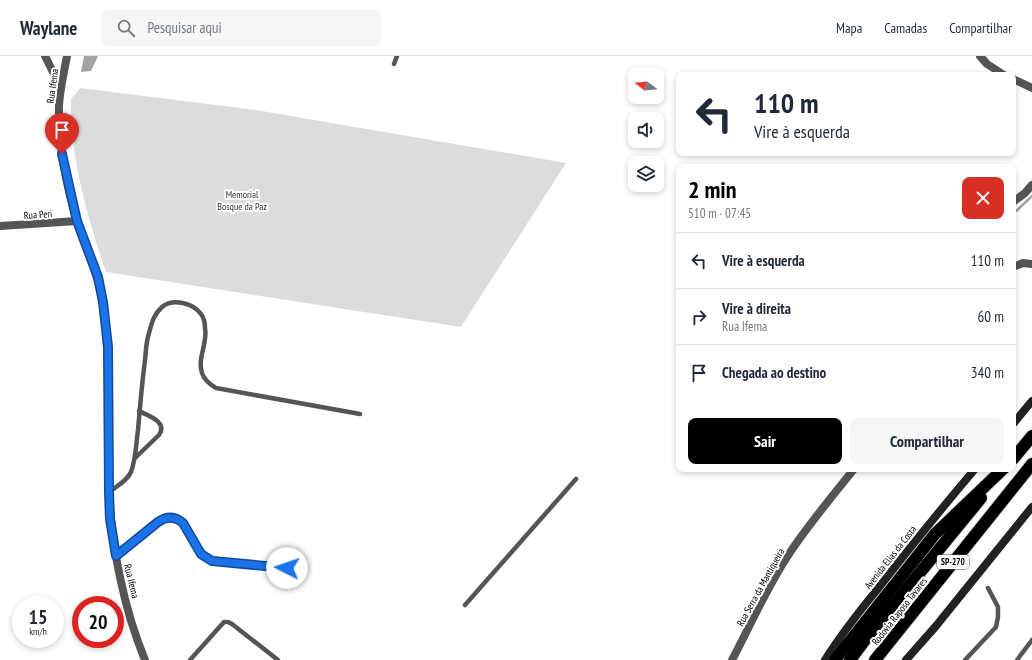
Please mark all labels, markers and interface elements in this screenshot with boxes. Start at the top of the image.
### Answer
search box [101,10,381,46]
text: Waylane [20,16,77,40]
icon: search [115,17,137,39]
text: Pesquisar aqui [147,18,222,37]
text: Mapa [836,19,862,37]
text: Camadas [884,19,927,37]
text: Compartilhar [949,19,1012,37]
street label: Rua Ifema [44,68,61,104]
north arrow [628,68,664,104]
map controls [628,68,664,192]
text: 110 m [754,84,818,121]
icon: left [688,88,740,140]
button: sound [628,112,664,148]
pin [45,113,79,154]
icon: arrive [51,119,73,141]
text: Vire à esquerda [754,120,850,143]
button: layers [628,156,664,192]
text: 2 min [688,174,736,205]
button: close [962,177,1004,219]
park label: Memorial Bosque da Paz [217,188,267,213]
text: 510 m · 07:45 [688,205,751,222]
street label: Rua Peri [23,207,53,222]
icon: left [688,250,710,272]
text: Vire à esquerda [722,251,805,270]
text: 110 m [971,251,1004,270]
text: Vire à direita [722,299,791,318]
icon: right [688,306,710,328]
text: 60 m [978,307,1004,326]
text: Rua Ifema [722,318,767,335]
icon: arrive [688,362,710,384]
text: Chegada ao destino [722,363,826,382]
text: 340 m [971,363,1004,382]
button: Sair [688,418,842,464]
button: Compartilhar [850,418,1004,464]
street label: Avenida Elias da Costa [862,523,919,592]
street label: Rua Serra da Mantiqueira [734,546,787,628]
position arrow [266,547,308,589]
road number: SP-270 [937,555,969,569]
street label: Rua Ifema [121,563,142,600]
street label: Rodovia Raposo Tavares [869,574,930,648]
speed limit sign: 20 [72,596,124,648]
text: 15 [28,604,48,630]
text: km/h [29,625,47,638]

